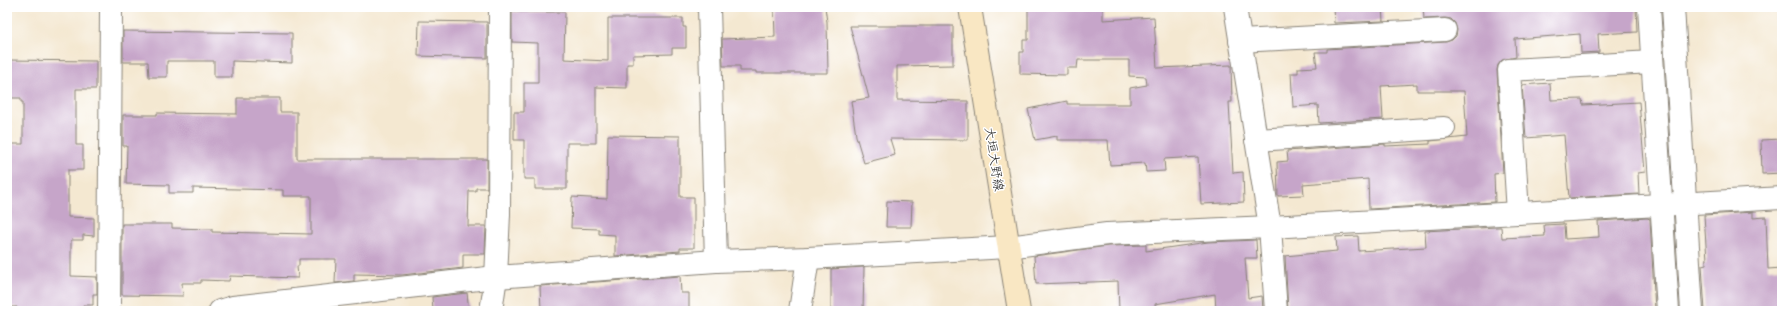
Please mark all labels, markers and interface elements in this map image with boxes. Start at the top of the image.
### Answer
street label: 大垣大野線 [978,126,1007,194]

